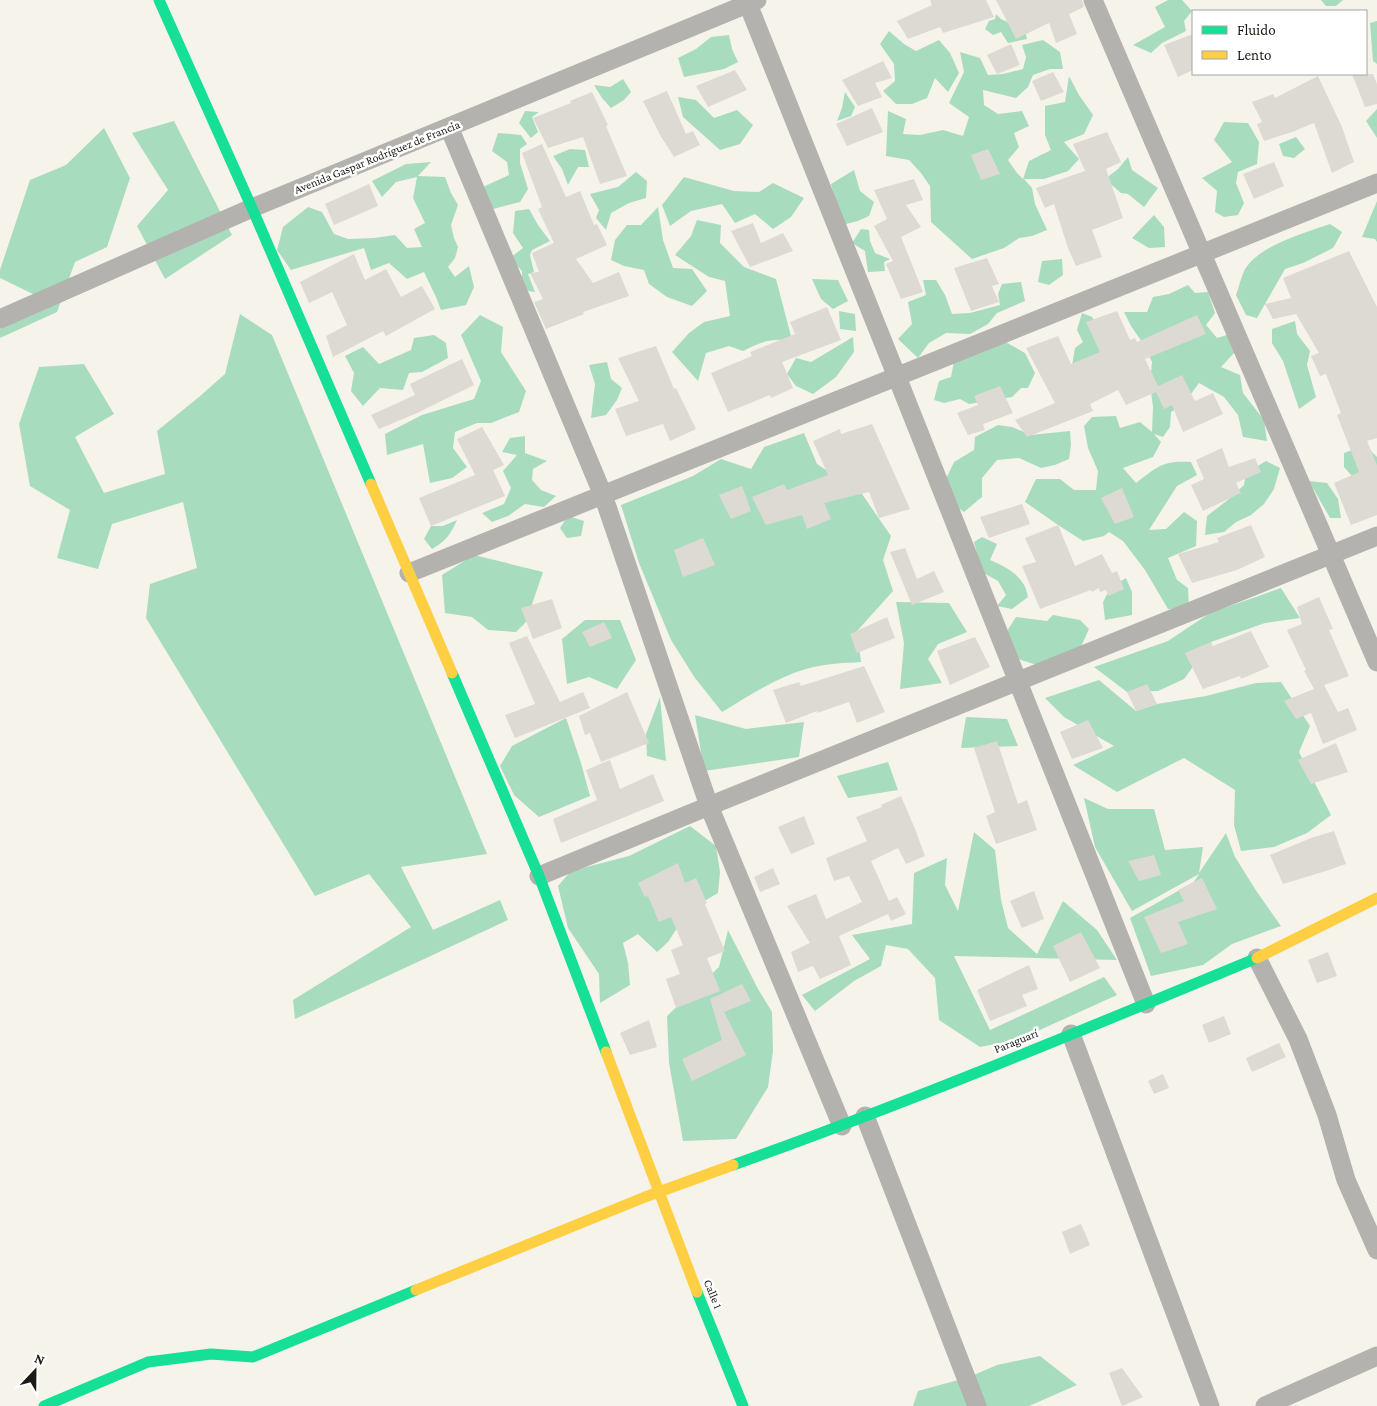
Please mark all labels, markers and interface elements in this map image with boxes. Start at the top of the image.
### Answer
legend [1192,10,1367,75]
text: Fluido [1237,22,1276,38]
text: Lento [1237,47,1271,63]
street label: Avenida Gaspar Rodríguez de Francia [292,117,462,197]
street label: Paraguarí [992,1026,1041,1056]
street label: Calle 1 [701,1277,725,1311]
north arrow [10,1346,60,1396]
text: N [32,1350,48,1368]

